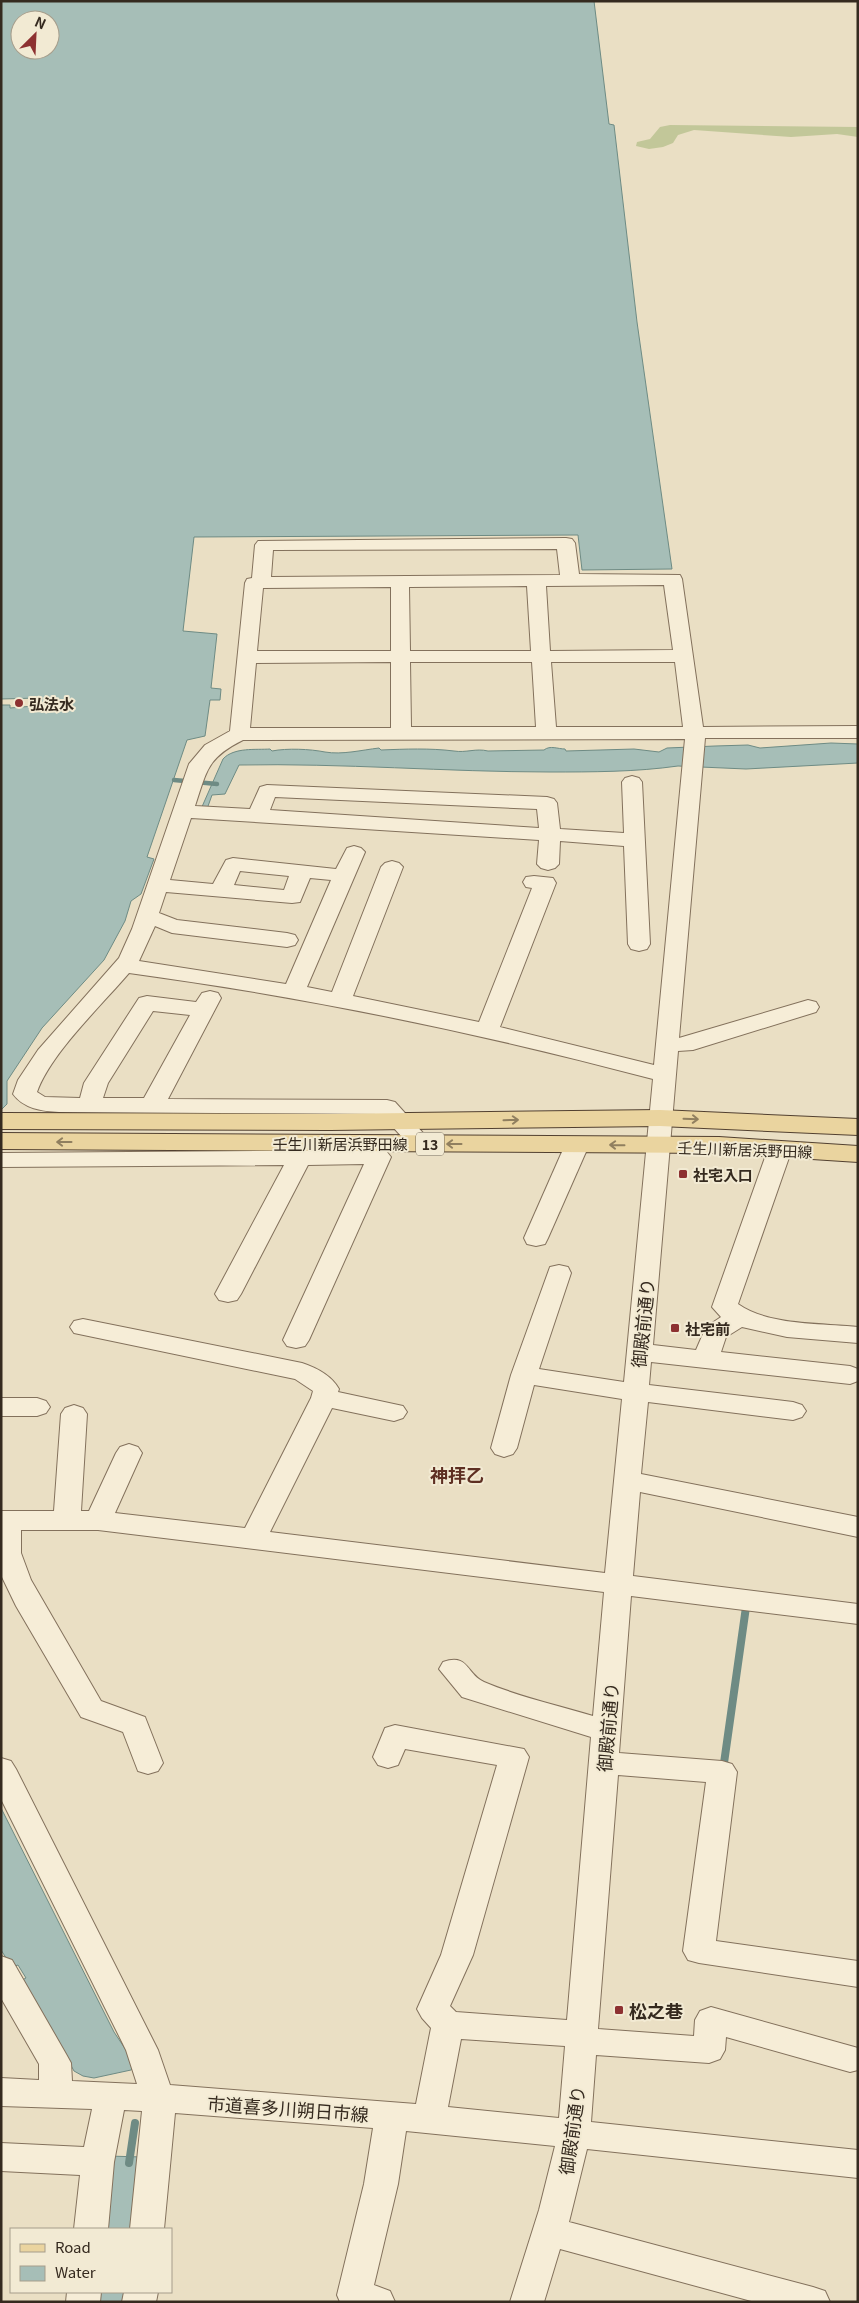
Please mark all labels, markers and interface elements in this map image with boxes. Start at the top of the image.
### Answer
north arrow [10,10,60,60]
text: N [32,11,50,33]
place label: 弘法水 [29,693,74,714]
marker: 弘法水 [13,697,25,709]
one-way arrow [502,1115,518,1125]
one-way arrow [682,1115,698,1124]
road number: 13 [416,1132,444,1156]
street label: 壬生川新居浜野田線 [272,1133,408,1154]
street label: 壬生川新居浜野田線 [677,1136,813,1162]
one-way arrow [57,1137,73,1146]
one-way arrow [447,1139,463,1149]
one-way arrow [609,1140,626,1150]
place label: 社宅入口 [693,1164,753,1185]
marker: 社宅入口 [677,1168,689,1180]
street label: 御殿前通り [624,1277,660,1369]
place label: 社宅前 [685,1318,730,1339]
marker: 社宅前 [669,1322,681,1334]
district label: 神拝乙 [430,1461,484,1487]
street label: 御殿前通り [590,1681,624,1773]
place label: 松之巷 [629,1997,683,2023]
marker: 松之巷 [613,2004,625,2016]
street label: 御殿前通り [552,2084,590,2176]
street label: 市道喜多川朔日市線 [206,2089,370,2127]
legend [10,2228,172,2293]
text: Road [55,2236,91,2257]
text: Water [55,2261,96,2282]

